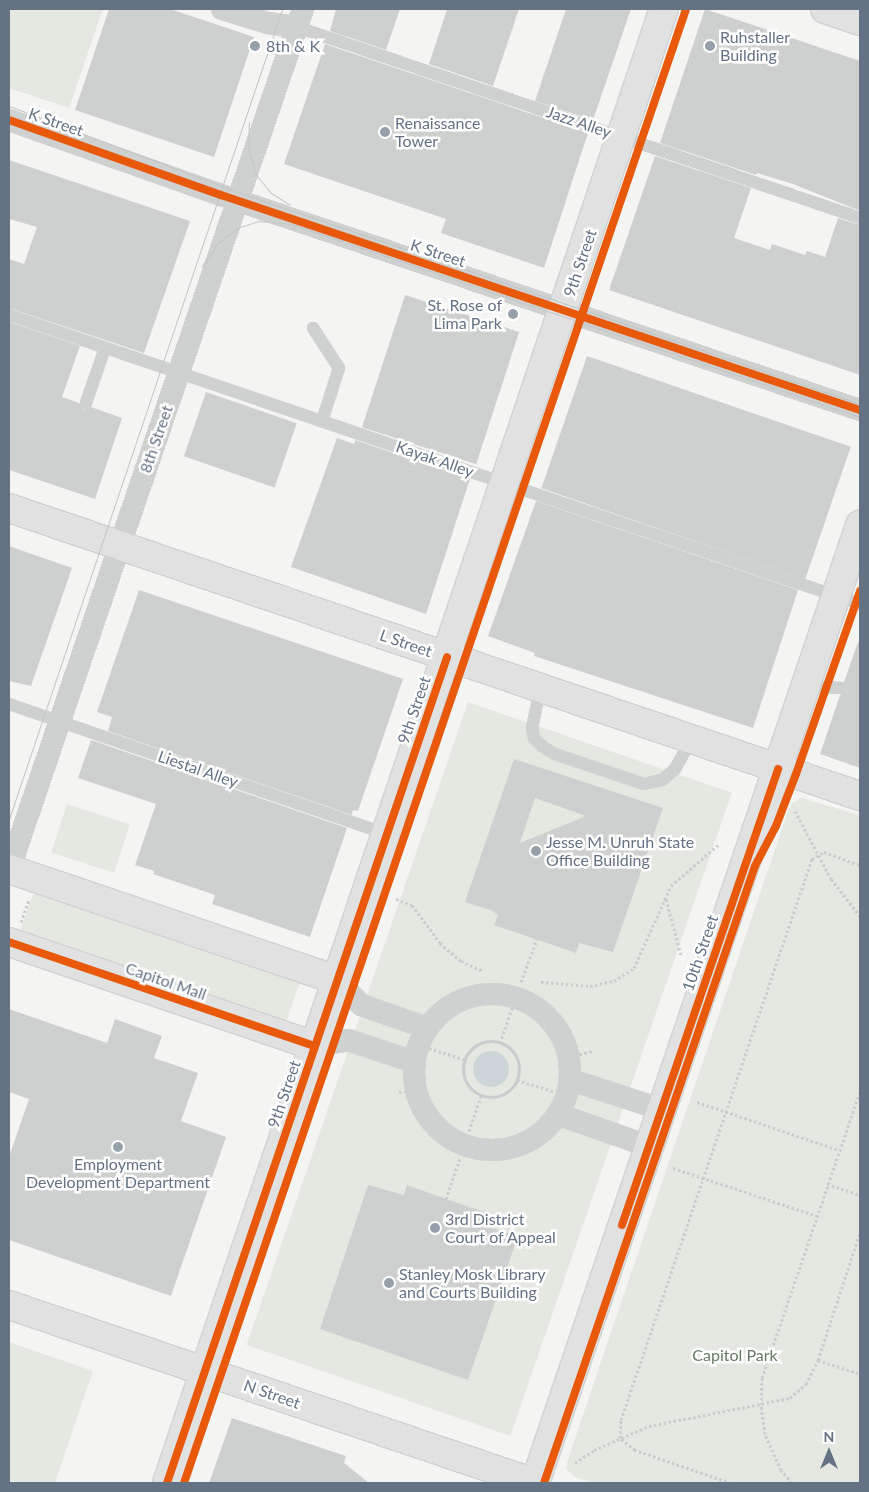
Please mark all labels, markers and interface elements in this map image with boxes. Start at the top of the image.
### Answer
place label: Ruhstaller Building [720,27,790,65]
place label: 8th & K [266,36,320,56]
marker: 8th & K [248,39,262,53]
marker: Ruhstaller Building [704,40,716,52]
street label: Jazz Alley [544,102,614,142]
street label: K Street [26,104,86,140]
place label: Renaissance Tower [395,113,480,151]
marker: Renaissance Tower [379,126,391,138]
street label: 9th Street [560,227,600,299]
street label: K Street [408,235,468,271]
place label: St. Rose of Lima Park [428,295,502,333]
marker: St. Rose of Lima Park [506,307,520,321]
street label: 8th Street [136,403,176,475]
street label: Kayak Alley [393,437,477,481]
street label: L Street [377,625,435,661]
street label: 9th Street [394,674,434,746]
street label: Liestal Alley [155,746,241,792]
place label: Jesse M. Unruh State Office Building [546,832,694,870]
marker: Jesse M. Unruh State Office Building [530,845,542,857]
street label: 10th Street [678,912,722,994]
street label: Capitol Mall [123,958,209,1004]
street label: 9th Street [264,1058,304,1130]
marker: Employment Development Department [112,1141,124,1153]
place label: Employment Development Department [26,1154,210,1192]
place label: 3rd District Court of Appeal [445,1209,557,1247]
marker: 3rd District Court of Appeal [429,1222,441,1234]
place label: Stanley Mosk Library and Courts Building [399,1264,546,1302]
marker: Stanley Mosk Library and Courts Building [383,1277,395,1289]
park label: Capitol Park [692,1345,778,1365]
street label: N Street [241,1375,303,1413]
north arrow [804,1427,854,1477]
text: N [824,1428,834,1445]

